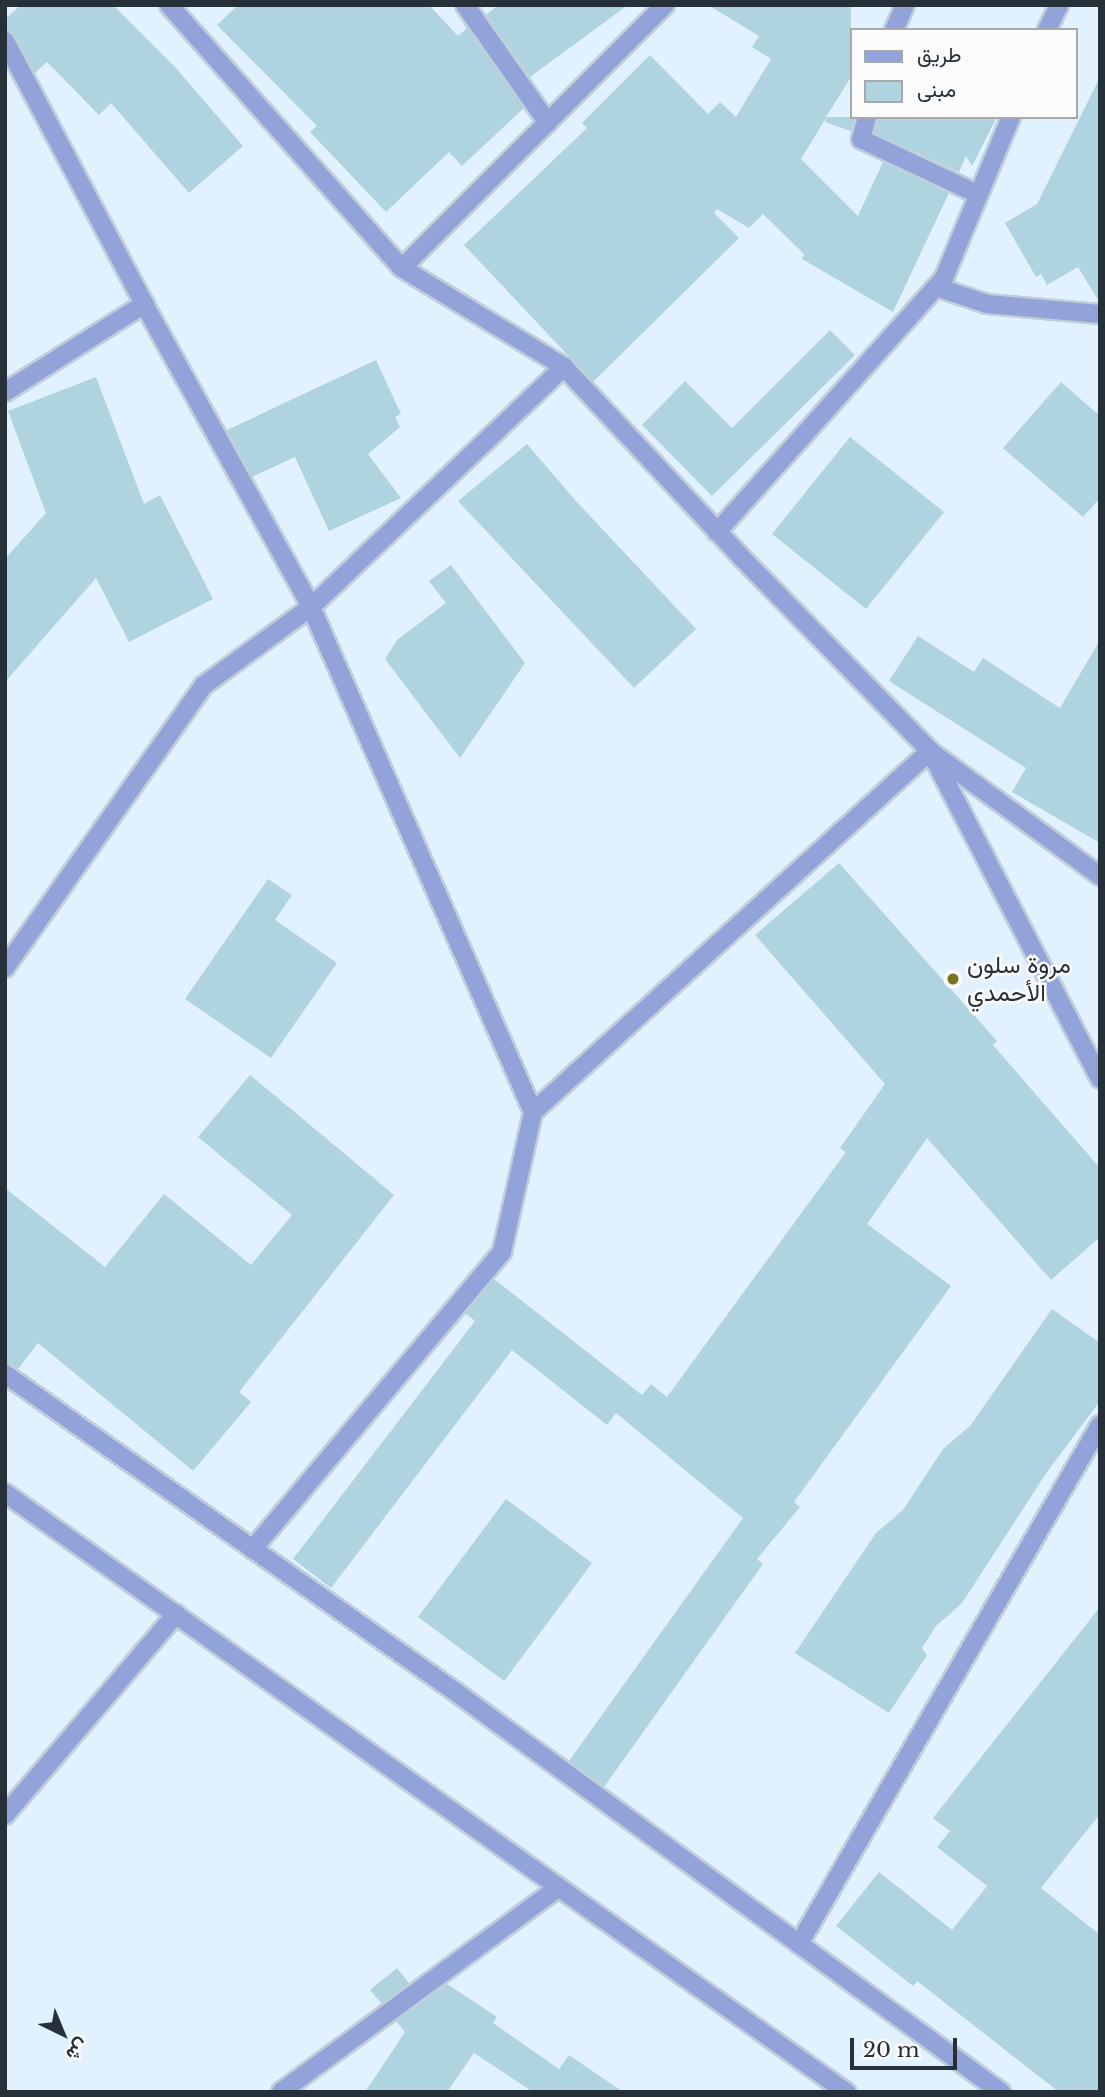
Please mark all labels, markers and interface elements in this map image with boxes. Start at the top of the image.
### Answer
legend [850,28,1077,119]
text: طريق [917,42,962,68]
text: مبنى [917,77,956,103]
place label: مروة سلون الأحمدي [967,951,1071,1007]
marker: مروة سلون الأحمدي [945,971,961,987]
north arrow [28,1999,98,2069]
scale bar [853,2024,960,2068]
text: ش [61,2034,94,2066]
text: 20 m [863,2037,920,2063]

